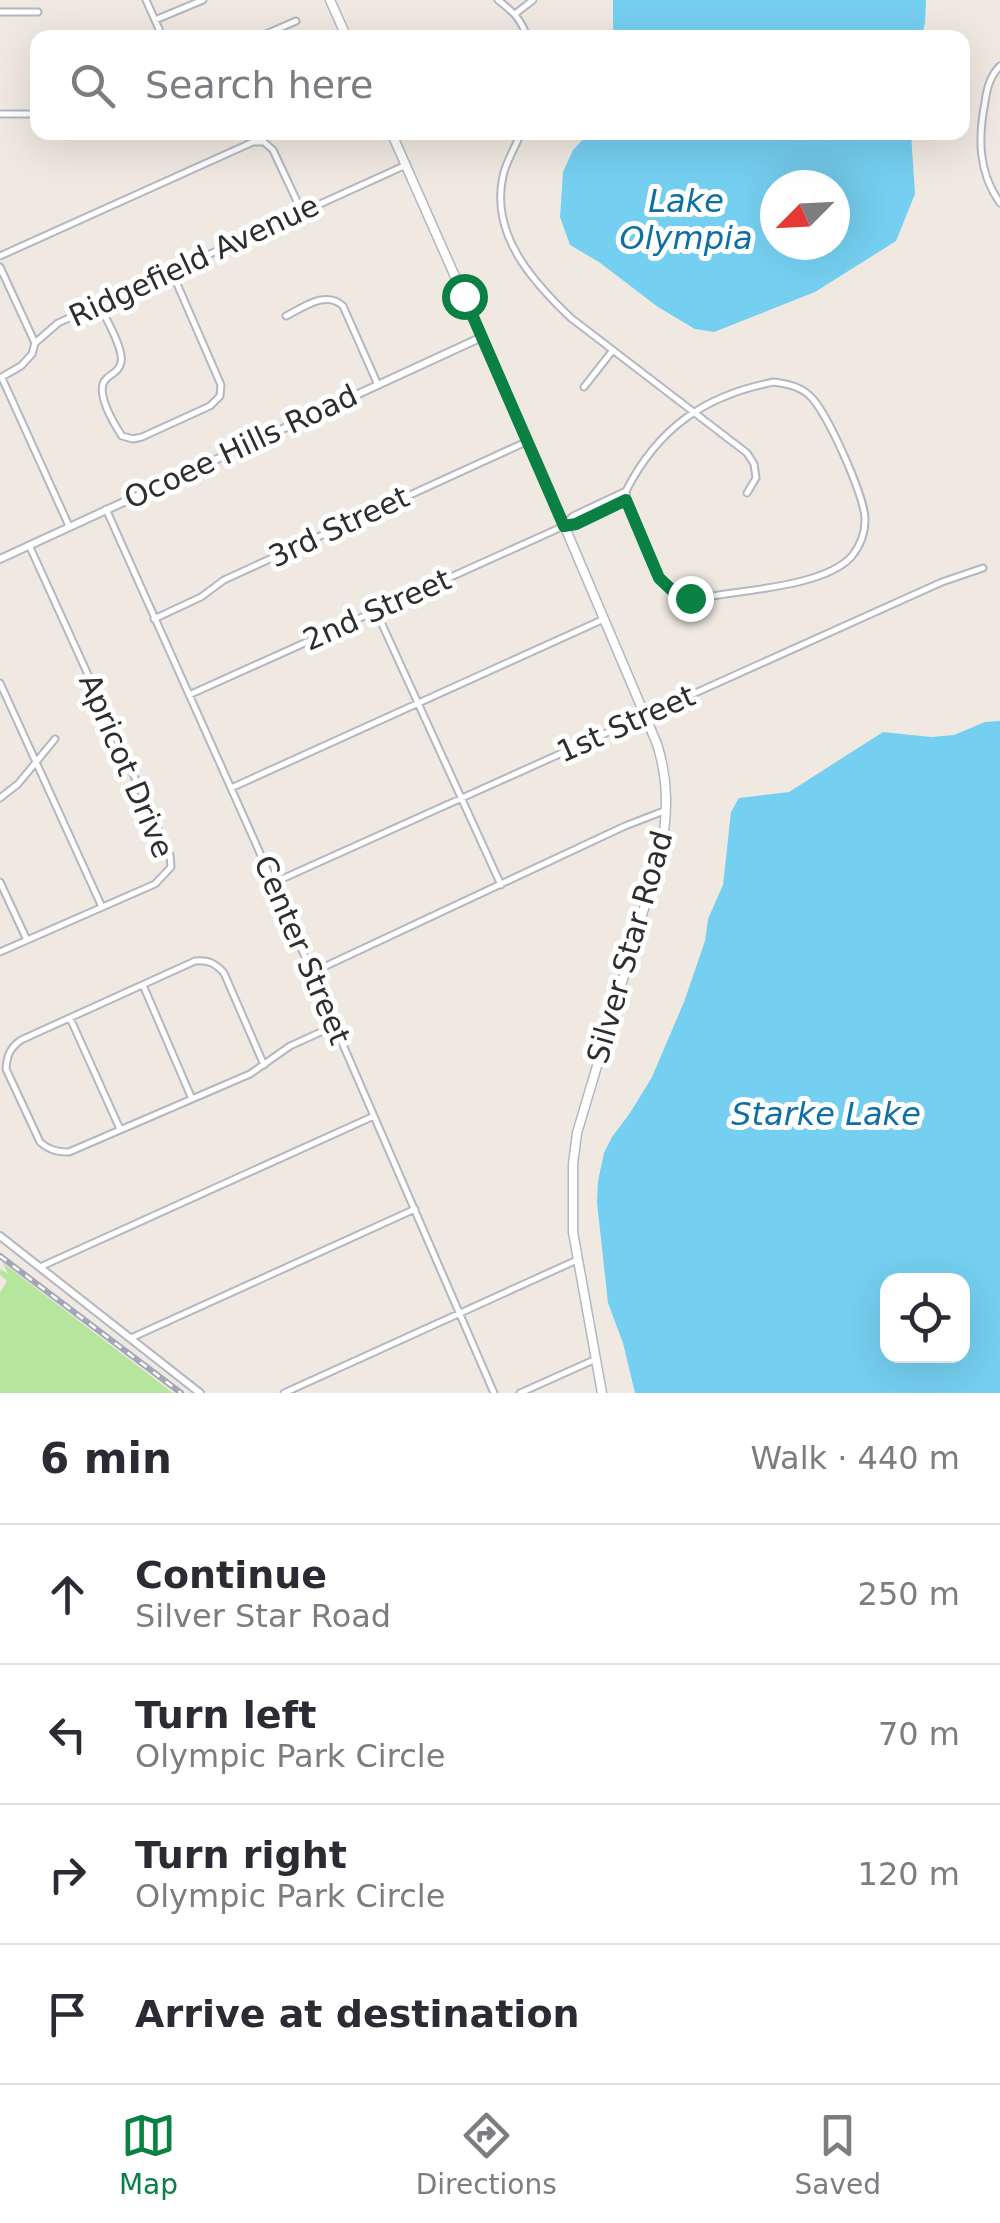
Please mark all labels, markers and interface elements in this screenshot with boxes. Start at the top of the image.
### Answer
search box [30,30,970,140]
icon: search [65,58,120,113]
text: Search here [145,63,373,107]
north arrow [760,170,850,260]
water label: Lake Olympia [620,182,753,257]
street label: Ridgefield Avenue [63,187,324,334]
route start [442,274,488,320]
street label: Ocoee Hills Road [119,377,363,516]
street label: 3rd Street [263,479,415,574]
street label: 2nd Street [298,561,456,658]
route end [668,576,714,622]
street label: Apricot Drive [72,669,181,863]
street label: 1st Street [551,678,700,769]
street label: Silver Star Road [580,827,679,1067]
street label: Center Street [247,850,358,1050]
water label: Starke Lake [731,1095,921,1133]
map controls [880,1273,970,1363]
button: locate [880,1273,970,1363]
text: 6 min [40,1434,172,1483]
text: Walk · 440 m [750,1439,960,1477]
text: Continue [135,1553,327,1597]
icon: ahead [40,1567,95,1622]
text: 250 m [858,1575,960,1613]
text: Silver Star Road [135,1597,391,1635]
text: Turn left [135,1693,316,1737]
icon: left [40,1707,95,1762]
text: 70 m [878,1715,960,1753]
text: Olympic Park Circle [135,1737,445,1775]
text: Turn right [135,1833,347,1877]
icon: right [40,1847,95,1902]
text: 120 m [858,1855,960,1893]
text: Olympic Park Circle [135,1877,445,1915]
icon: arrive [40,1987,95,2042]
text: Arrive at destination [135,1992,580,2036]
tab: Map [119,2108,178,2201]
tab: Directions [416,2108,557,2201]
tab: Saved [795,2108,881,2201]

